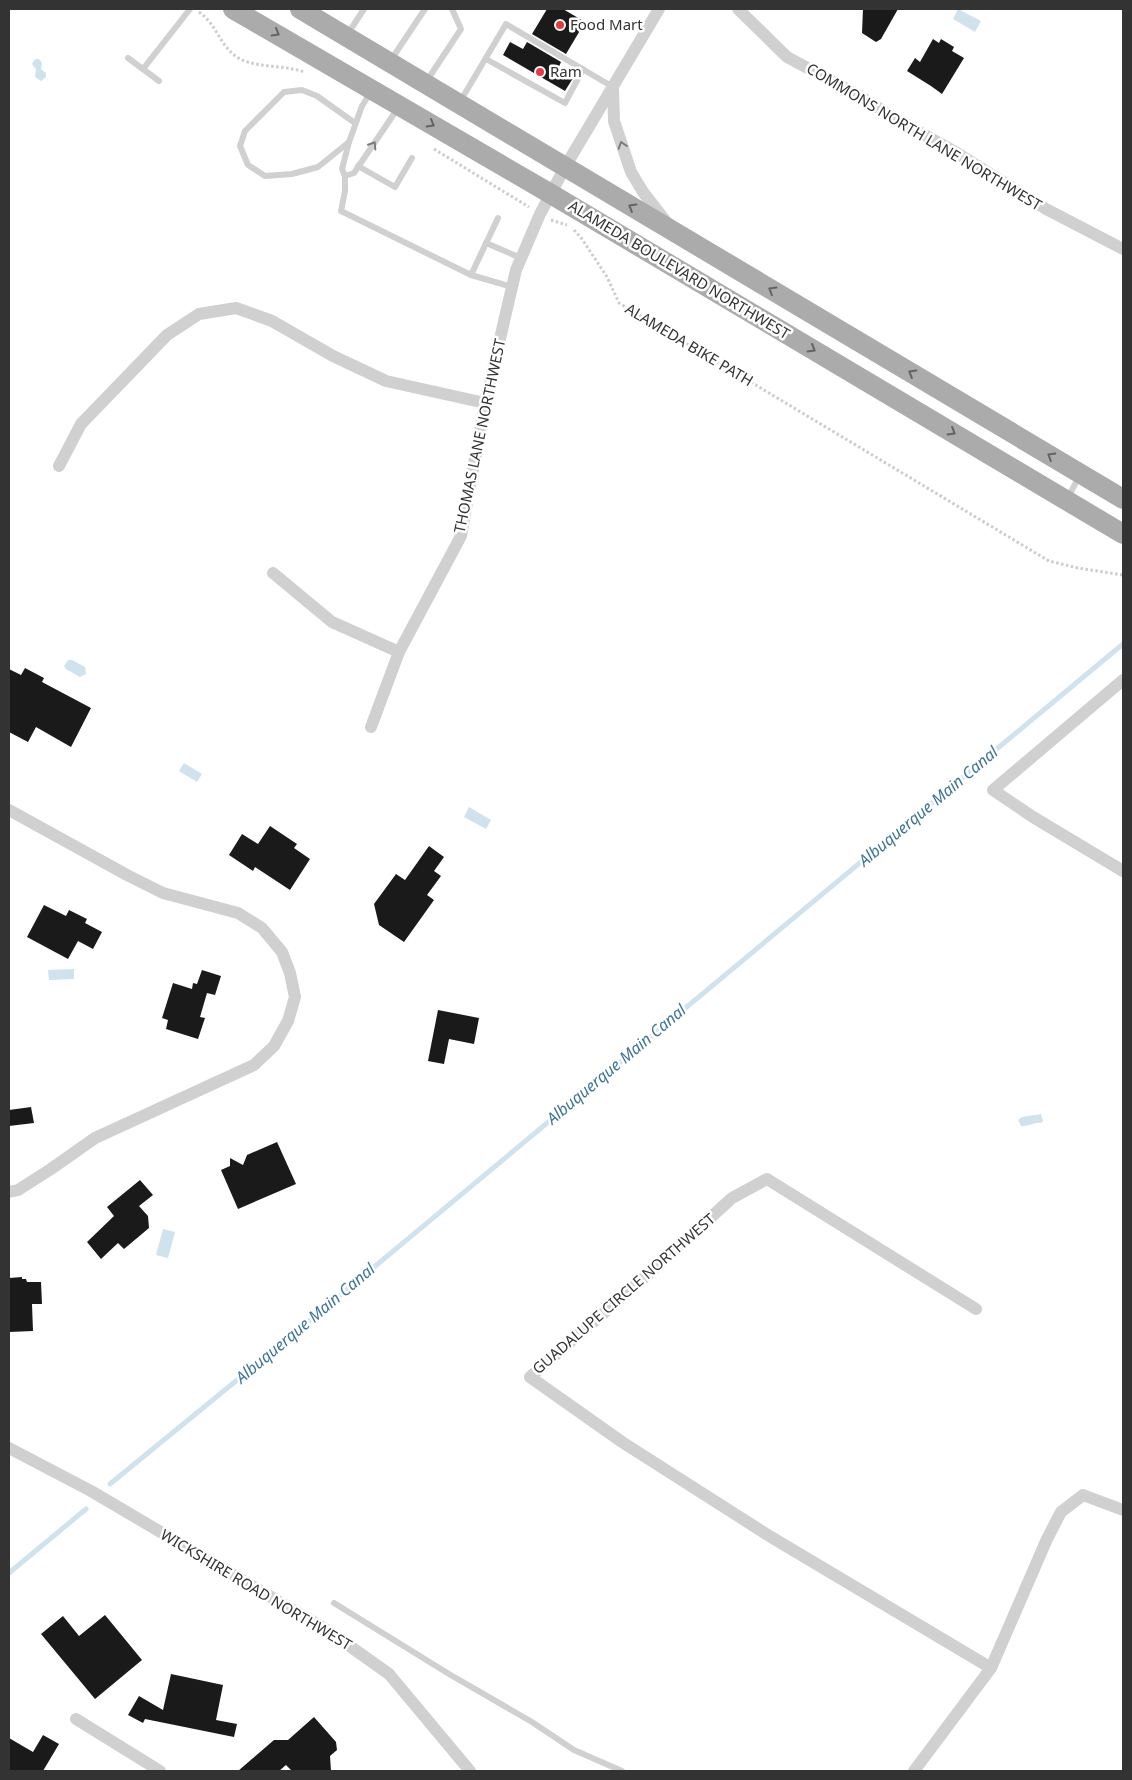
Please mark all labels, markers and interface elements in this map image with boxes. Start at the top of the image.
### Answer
place label: Food Mart [570,14,643,34]
marker: Food Mart [554,19,566,31]
one-way arrow [270,27,279,37]
street label: COMMONS NORTH LANE NORTHWEST [803,58,1046,215]
place label: Ram [550,61,582,81]
marker: Ram [534,66,546,78]
one-way arrow [426,118,435,128]
one-way arrow [366,141,376,150]
one-way arrow [618,141,628,150]
street label: ALAMEDA BOULEVARD NORTHWEST [565,195,794,344]
one-way arrow [629,204,638,214]
one-way arrow [768,287,777,297]
street label: ALAMEDA BIKE PATH [622,298,757,390]
street label: THOMAS LANE NORTHWEST [449,336,510,535]
one-way arrow [806,343,815,353]
one-way arrow [908,370,917,380]
one-way arrow [946,426,955,436]
one-way arrow [1048,453,1057,463]
water label: Albuquerque Main Canal [853,740,1003,872]
water label: Albuquerque Main Canal [541,998,691,1130]
street label: GUADALUPE CIRCLE NORTHWEST [528,1208,719,1378]
water label: Albuquerque Main Canal [230,1257,380,1389]
street label: WICKSHIRE ROAD NORTHWEST [157,1524,356,1655]

